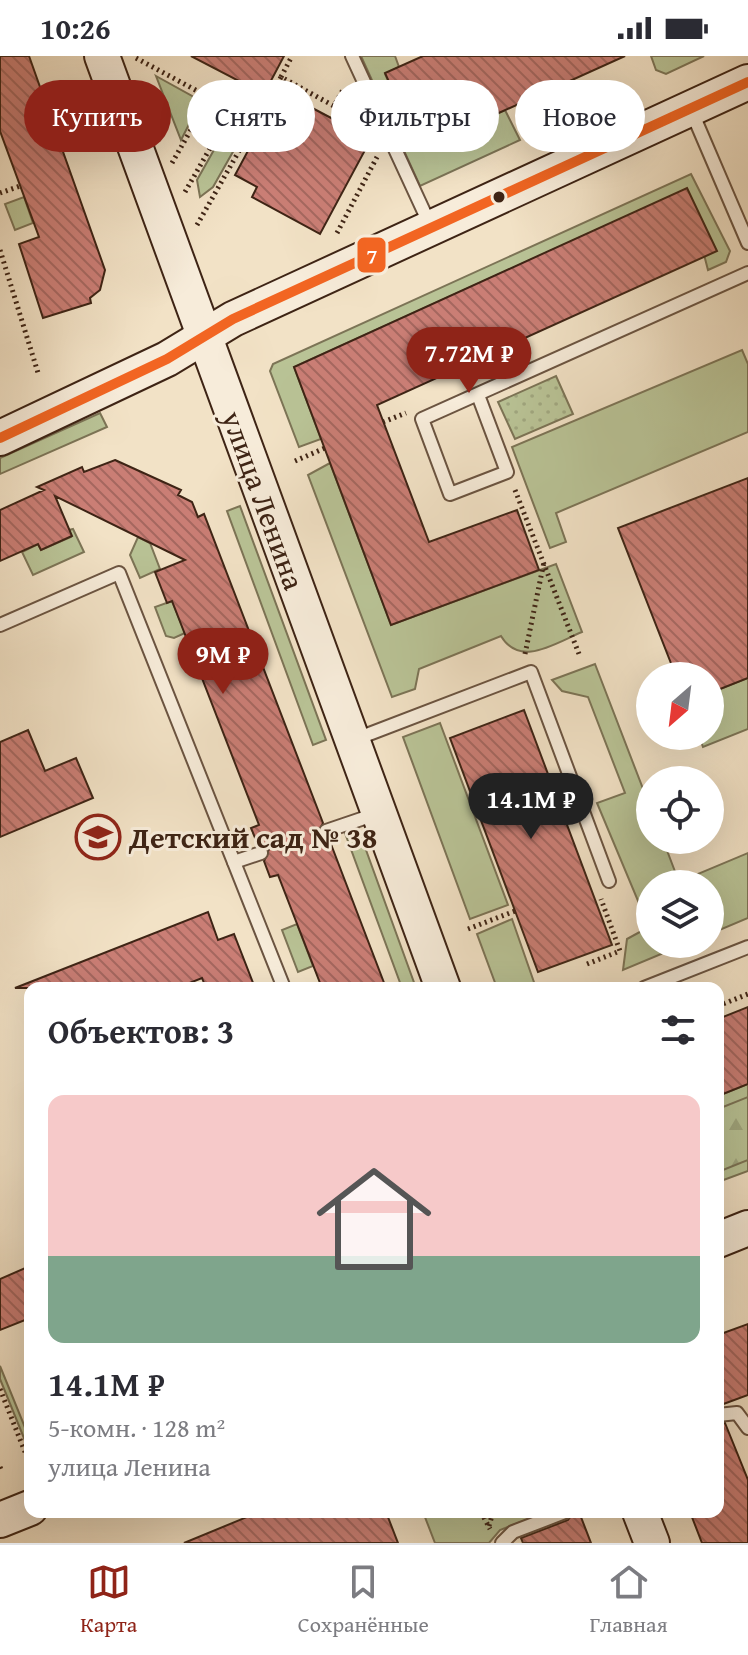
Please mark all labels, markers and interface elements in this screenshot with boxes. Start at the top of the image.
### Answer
text: 10:26 [40,6,111,50]
chip: Купить [24,80,171,152]
chip: Снять [187,80,315,152]
chip: Фильтры [331,80,499,152]
chip: Новое [515,80,645,152]
unlabelled marker [491,189,507,205]
line badge: 7 [356,236,387,274]
text: 7 [366,239,378,271]
pin: 7.72M ₽ [395,327,543,395]
text: 7.72M ₽ [424,333,514,372]
street label: улица Ленина [211,403,317,596]
pin: 9M ₽ [176,628,270,696]
text: 9M ₽ [195,634,251,673]
north arrow [636,662,724,750]
map controls [636,662,724,958]
button: locate [636,766,724,854]
pin: 14.1M ₽ [457,773,605,841]
text: 14.1M ₽ [486,779,576,818]
school or university icon: Детский сад № 38 [74,813,122,861]
place label: Детский сад № 38 [128,815,377,859]
button: layers [636,870,724,958]
text: Объектов: 3 [48,1006,234,1055]
icon: filters [656,1008,700,1052]
icon: home [302,1147,446,1291]
text: 14.1M ₽ [48,1359,165,1408]
text: 5-комн. · 128 m² [48,1408,225,1447]
text: улица Ленина [48,1447,211,1486]
tab: Карта [80,1560,137,1640]
tab: Сохранённые [298,1560,429,1640]
tab: Главная [589,1560,668,1640]

